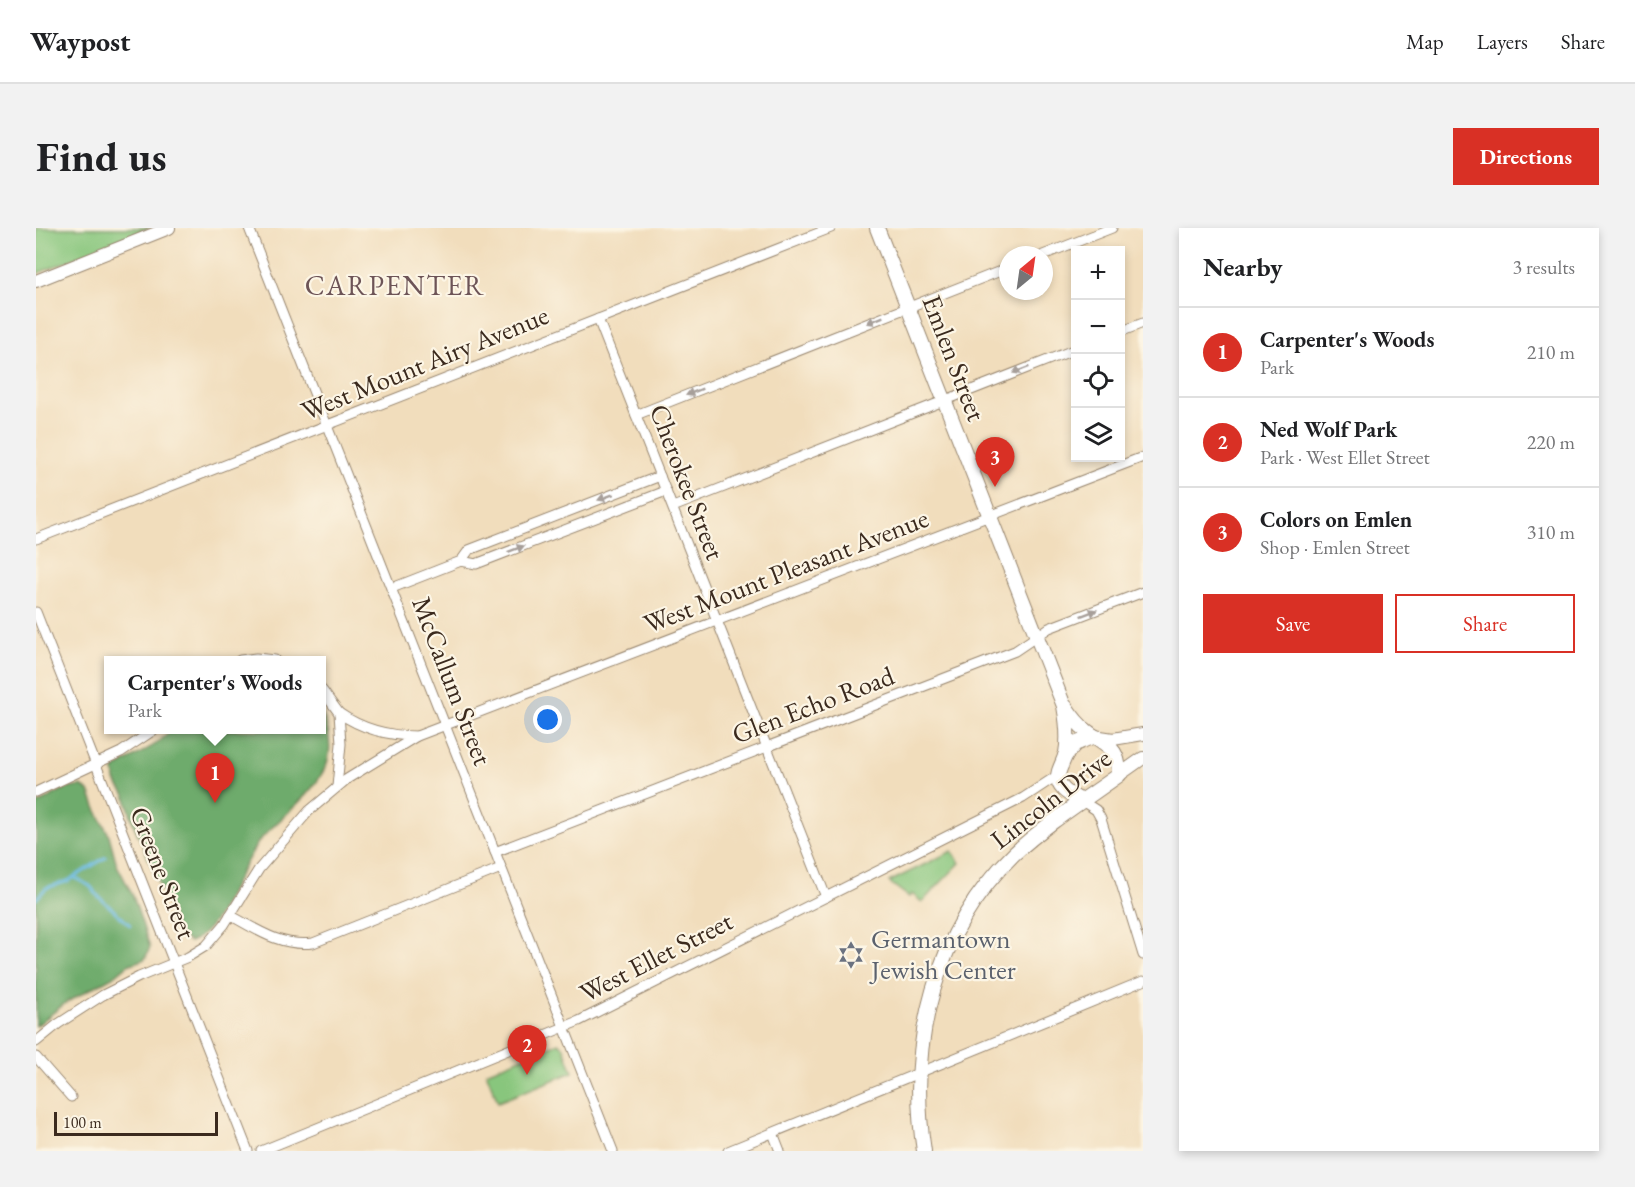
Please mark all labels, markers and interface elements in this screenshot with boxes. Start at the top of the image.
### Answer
text: Waypost [30,23,131,59]
text: Map [1406,28,1444,55]
text: Layers [1477,28,1528,55]
text: Share [1561,28,1605,55]
button: Directions [1453,128,1599,185]
text: Find us [36,129,167,184]
north arrow [999,246,1053,300]
map controls [1071,246,1125,462]
button: + [1071,246,1125,300]
text: Nearby [1203,250,1283,284]
text: 3 results [1512,254,1575,280]
district label: CARPENTER [305,267,485,303]
street label: Emlen Street [914,290,995,426]
street label: West Mount Airy Avenue [296,297,554,428]
button: − [1071,300,1125,354]
one-way arrow [866,315,884,325]
text: Carpenter's Woods [1260,325,1434,354]
text: 1 [1217,339,1228,365]
text: 210 m [1527,339,1575,365]
button: locate [1071,354,1125,408]
text: Park [1260,354,1294,380]
one-way arrow [1012,366,1030,376]
one-way arrow [685,388,703,397]
street label: Cherokee Street [642,399,733,565]
button: layers [1071,408,1125,462]
text: Ned Wolf Park [1260,415,1397,444]
text: 2 [1217,429,1228,455]
text: 220 m [1527,429,1575,455]
pin: 3 [976,438,1014,487]
text: Park · West Ellet Street [1260,444,1430,470]
one-way arrow [596,492,614,502]
street label: West Mount Pleasant Avenue [638,500,933,641]
text: Colors on Emlen [1260,505,1412,534]
text: 3 [1217,519,1228,545]
text: 310 m [1527,519,1575,545]
text: Shop · Emlen Street [1260,534,1410,560]
one-way arrow [507,543,525,553]
street label: McCallum Street [404,592,501,770]
button: Save [1203,594,1383,653]
button: Share [1395,594,1575,653]
one-way arrow [1080,607,1098,617]
popup [104,656,326,734]
street label: Glen Echo Road [727,657,899,752]
text: Carpenter's Woods [128,668,302,697]
text: Park [128,697,162,723]
your location [533,705,562,734]
street label: Lincoln Drive [983,741,1118,857]
pin: 1 [196,754,234,803]
street label: Greene Street [122,802,205,944]
street label: West Ellet Street [573,903,739,1010]
place label: Germantown Jewish Center [869,921,1016,987]
synagogue icon: Germantown Jewish Center [836,940,866,970]
pin: 2 [508,1026,546,1075]
scale bar [54,1109,218,1136]
text: 100 m [63,1112,102,1133]

